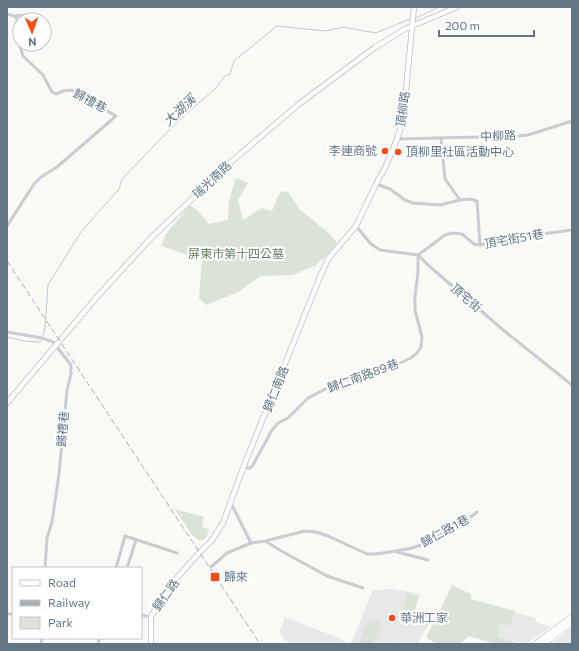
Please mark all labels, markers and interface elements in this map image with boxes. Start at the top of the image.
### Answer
north arrow [12,12,52,52]
scale bar [439,12,534,38]
text: 200 m [445,18,480,32]
text: N [28,36,37,49]
street label: 歸禮巷 [71,85,110,115]
water label: 大湖溪 [159,89,200,129]
street label: 頂柳路 [393,90,411,128]
street label: 中柳路 [480,127,516,143]
place label: 李連商號 [329,143,377,157]
place label: 頂柳里社區活動中心 [406,144,514,158]
marker: 李連商號 [380,146,390,156]
marker: 頂柳里社區活動中心 [393,147,403,157]
street label: 瑞光南路 [189,158,234,201]
street label: 頂宅街51巷 [483,226,545,250]
park label: 屏東市第十四公墓 [188,246,284,260]
street label: 頂宅街 [448,280,485,314]
street label: 歸仁南路89巷 [325,356,400,394]
street label: 歸仁南路 [260,364,291,414]
street label: 歸禮巷 [53,410,71,447]
street label: 歸仁路1巷 [418,511,471,549]
legend [12,567,142,639]
place label: 歸來 [224,569,248,583]
marker: 歸來 [209,571,221,583]
text: Road [48,575,76,589]
street label: 歸仁路 [149,576,181,613]
text: Railway [48,595,90,609]
place label: 華洲工家 [400,610,448,624]
marker: 華洲工家 [387,613,397,623]
text: Park [48,615,74,629]

